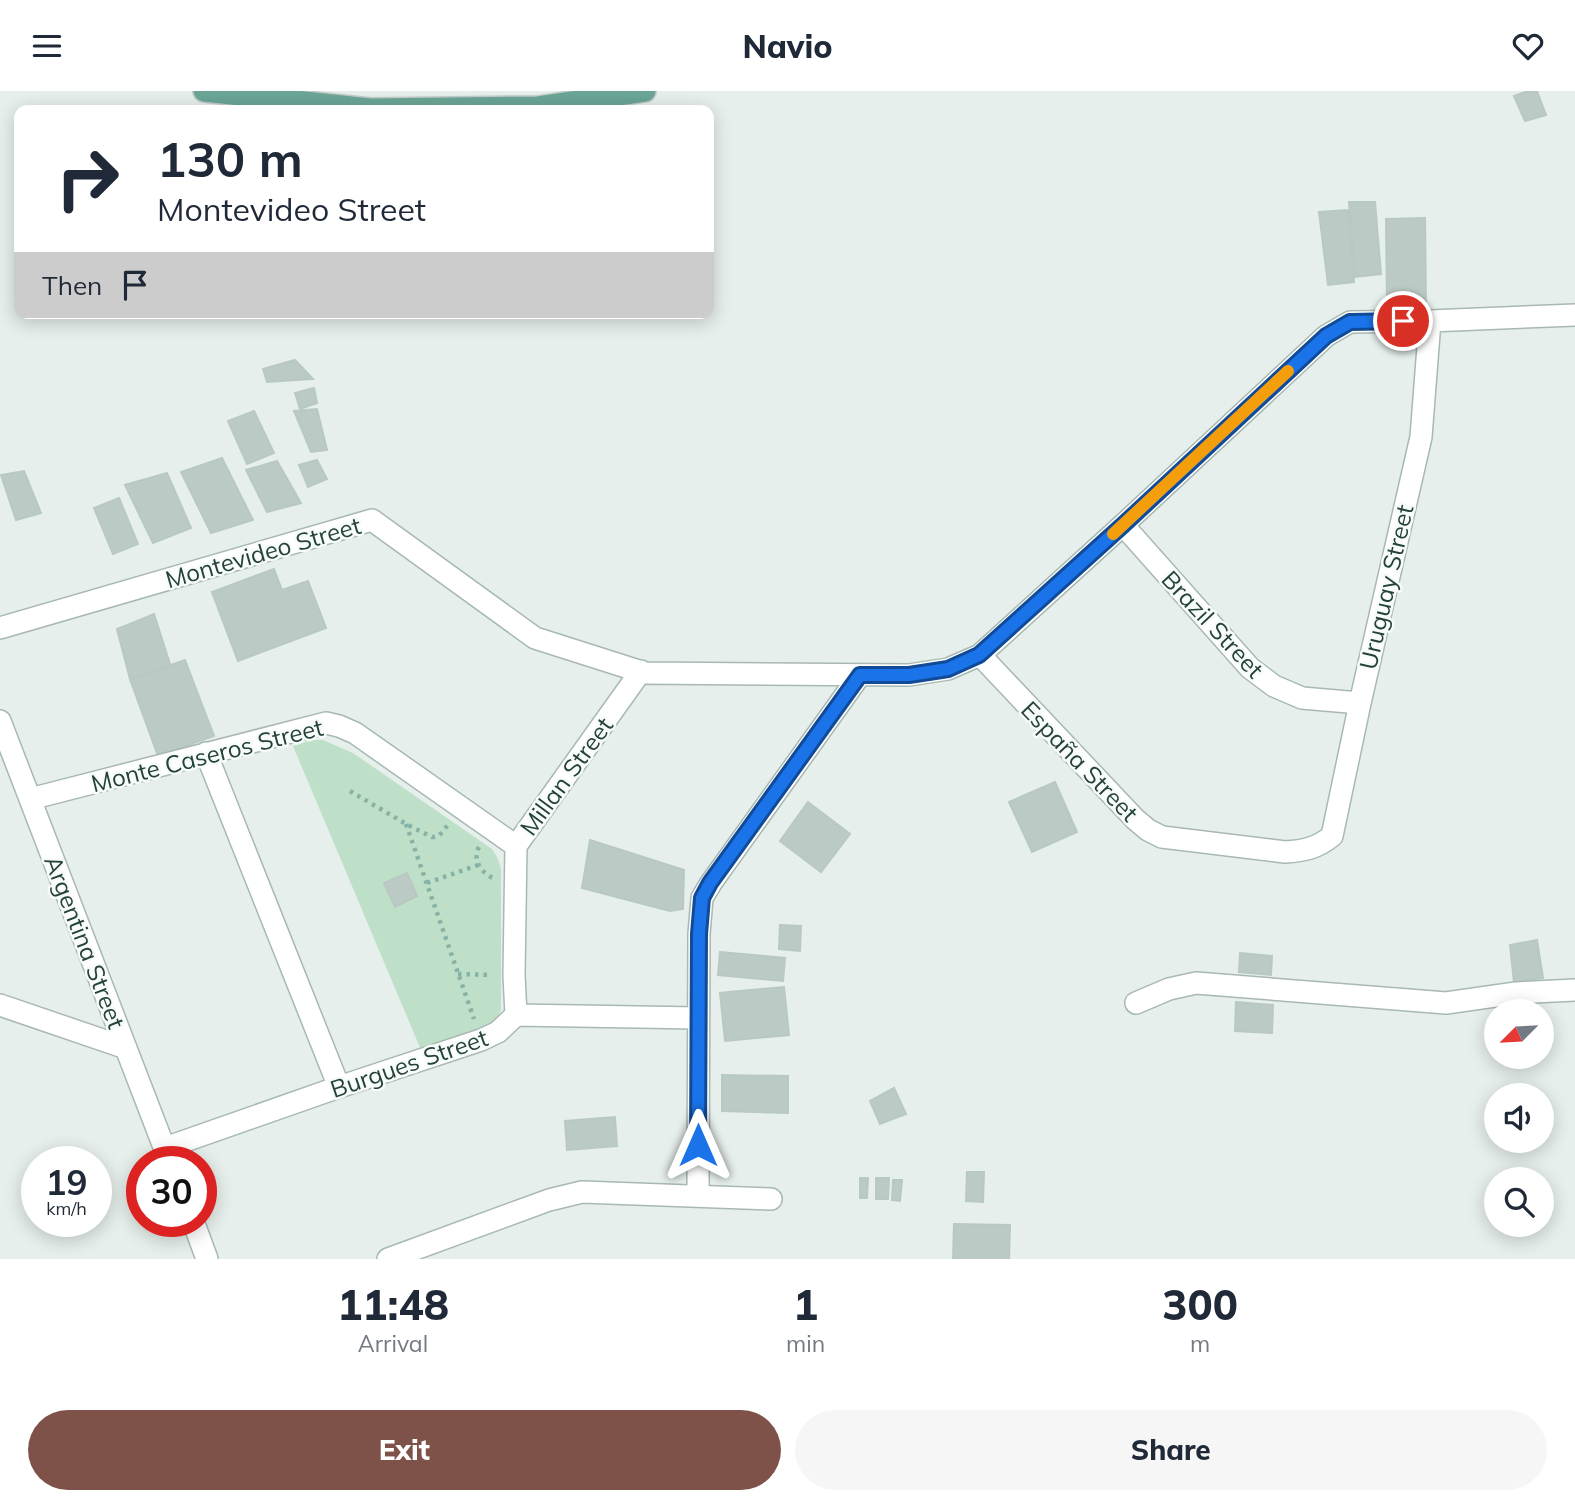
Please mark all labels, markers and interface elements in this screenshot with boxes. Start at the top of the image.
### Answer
text: Navio [742,26,833,66]
icon: menu [28,27,66,65]
icon: heart [1509,27,1547,65]
text: 130 m [157,128,303,189]
icon: right [42,133,133,224]
text: Montevideo Street [157,189,426,229]
icon: arrive [116,266,154,304]
text: Then [42,269,102,302]
pin [1373,291,1433,351]
icon: arrive [1384,302,1422,340]
street label: Uruguay Street [1352,502,1420,672]
street label: Montevideo Street [162,510,364,594]
street label: Brazil Street [1156,564,1270,684]
street label: España Street [1015,695,1145,827]
street label: Millan Street [513,711,619,841]
street label: Monte Caseros Street [88,712,326,798]
street label: Argentina Street [38,851,132,1033]
north arrow [1484,999,1554,1069]
map controls [1484,999,1554,1237]
street label: Burgues Street [326,1022,492,1104]
button: sound [1484,1083,1554,1153]
position arrow [661,1108,735,1182]
speed limit sign: 30 [126,1146,217,1237]
text: 19 [45,1160,88,1204]
button: search [1484,1167,1554,1237]
text: km/h [46,1197,87,1220]
text: 11:48 [337,1278,449,1331]
text: 1 [793,1278,818,1331]
text: 300 [1162,1278,1238,1331]
text: Arrival [358,1329,428,1358]
text: min [786,1329,825,1358]
text: m [1190,1329,1210,1358]
button: Exit [28,1410,781,1490]
button: Share [795,1410,1547,1490]

